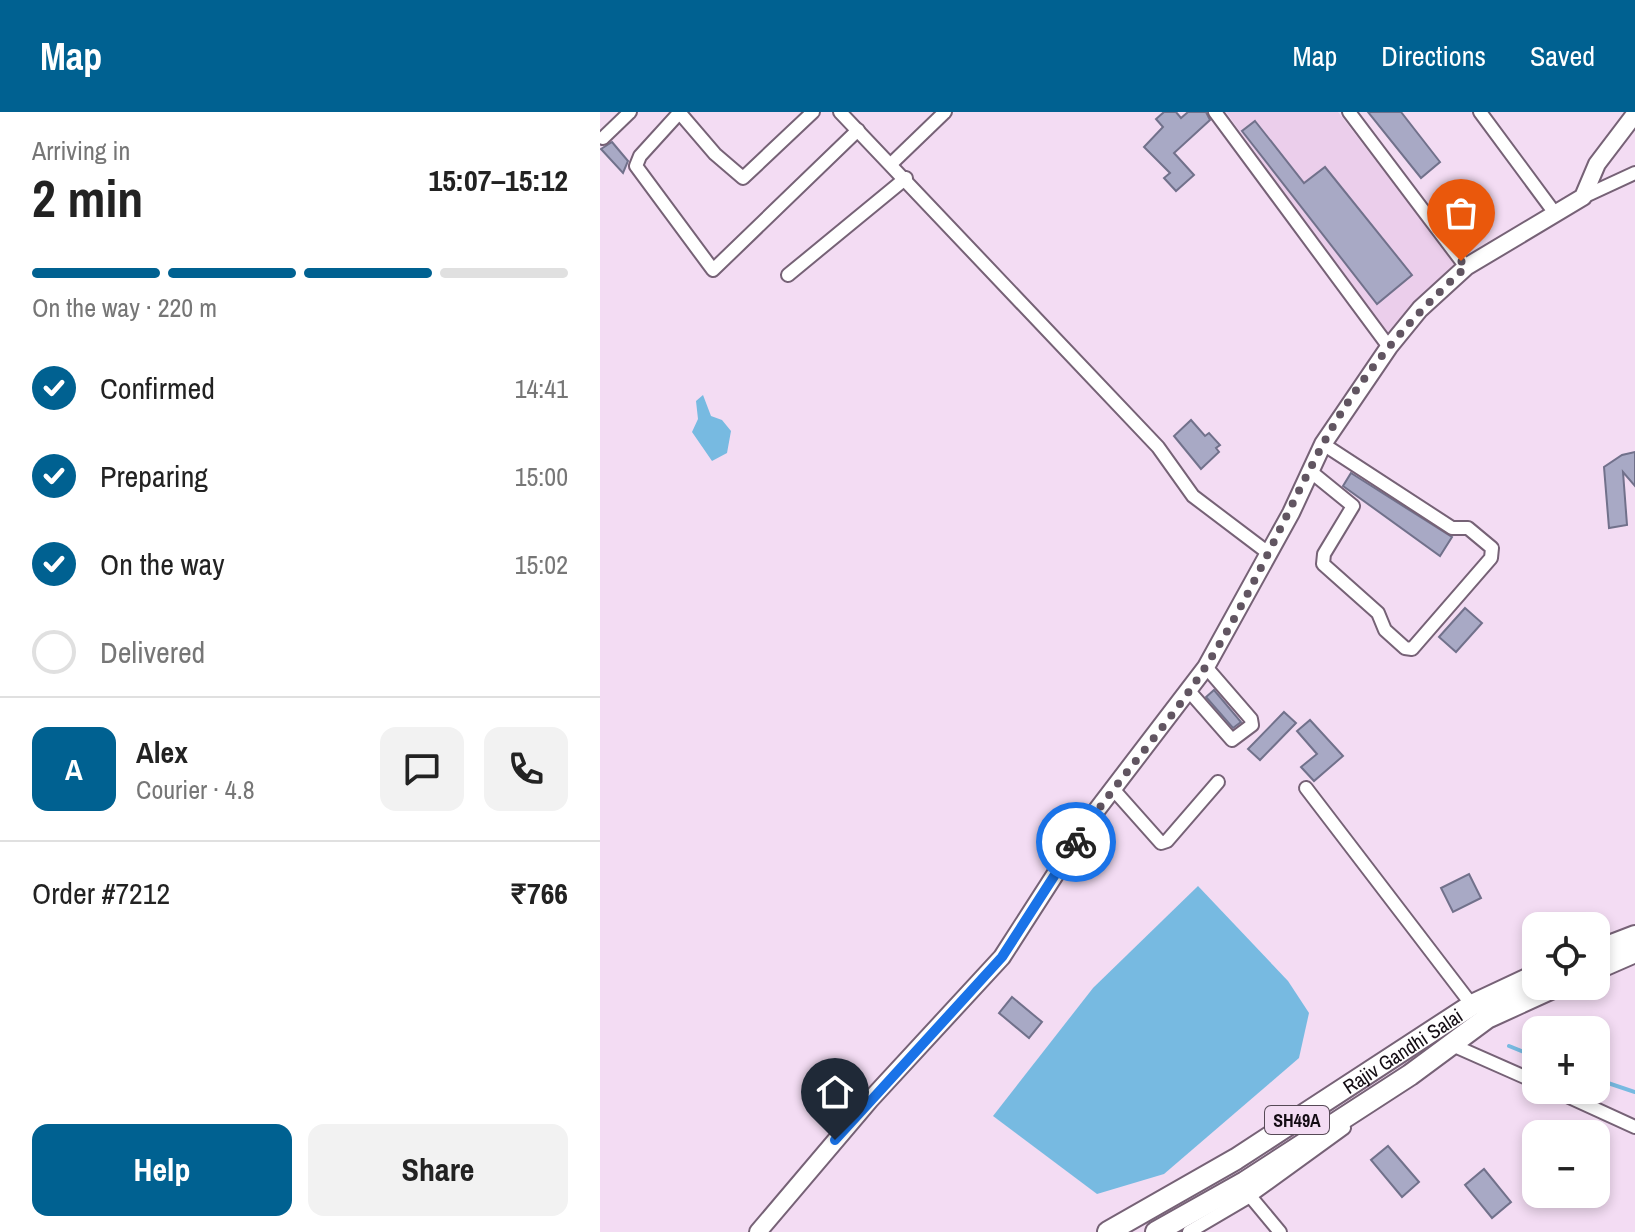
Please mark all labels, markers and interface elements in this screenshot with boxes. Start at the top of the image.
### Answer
text: Map [40,31,102,82]
text: Map [1293,37,1337,75]
text: Directions [1381,37,1486,75]
text: Saved [1530,37,1595,75]
text: Arriving in [32,133,130,168]
text: 15:07–15:12 [429,160,568,200]
text: 2 min [32,163,143,233]
pin [1427,179,1495,261]
icon: bag [1439,191,1483,235]
text: On the way · 220 m [32,290,217,325]
icon: check [32,366,76,410]
text: Confirmed [100,368,215,408]
text: 14:41 [515,371,568,406]
icon: check [32,454,76,498]
text: Preparing [100,456,208,496]
text: 15:00 [515,459,568,494]
icon: check [32,542,76,586]
text: On the way [100,544,224,584]
text: 15:02 [515,547,568,582]
text: Delivered [100,632,205,672]
button: chat [380,727,464,811]
button: phone [484,727,568,811]
text: Alex [136,732,188,772]
text: A [65,749,83,789]
text: Courier · 4.8 [136,772,255,807]
courier [1036,802,1116,882]
icon: bike [1054,820,1098,864]
text: Order #7212 [32,873,170,913]
text: ₹766 [510,873,568,913]
map controls [1522,912,1610,1208]
button: locate [1522,912,1610,1000]
street label: Rajiv Gandhi Salai [1337,1002,1467,1099]
button: + [1522,1016,1610,1104]
pin [801,1058,869,1140]
icon: home [813,1070,857,1114]
road number: SH49A [1265,1106,1329,1134]
button: − [1522,1120,1610,1208]
button: Help [32,1124,292,1216]
button: Share [308,1124,568,1216]

